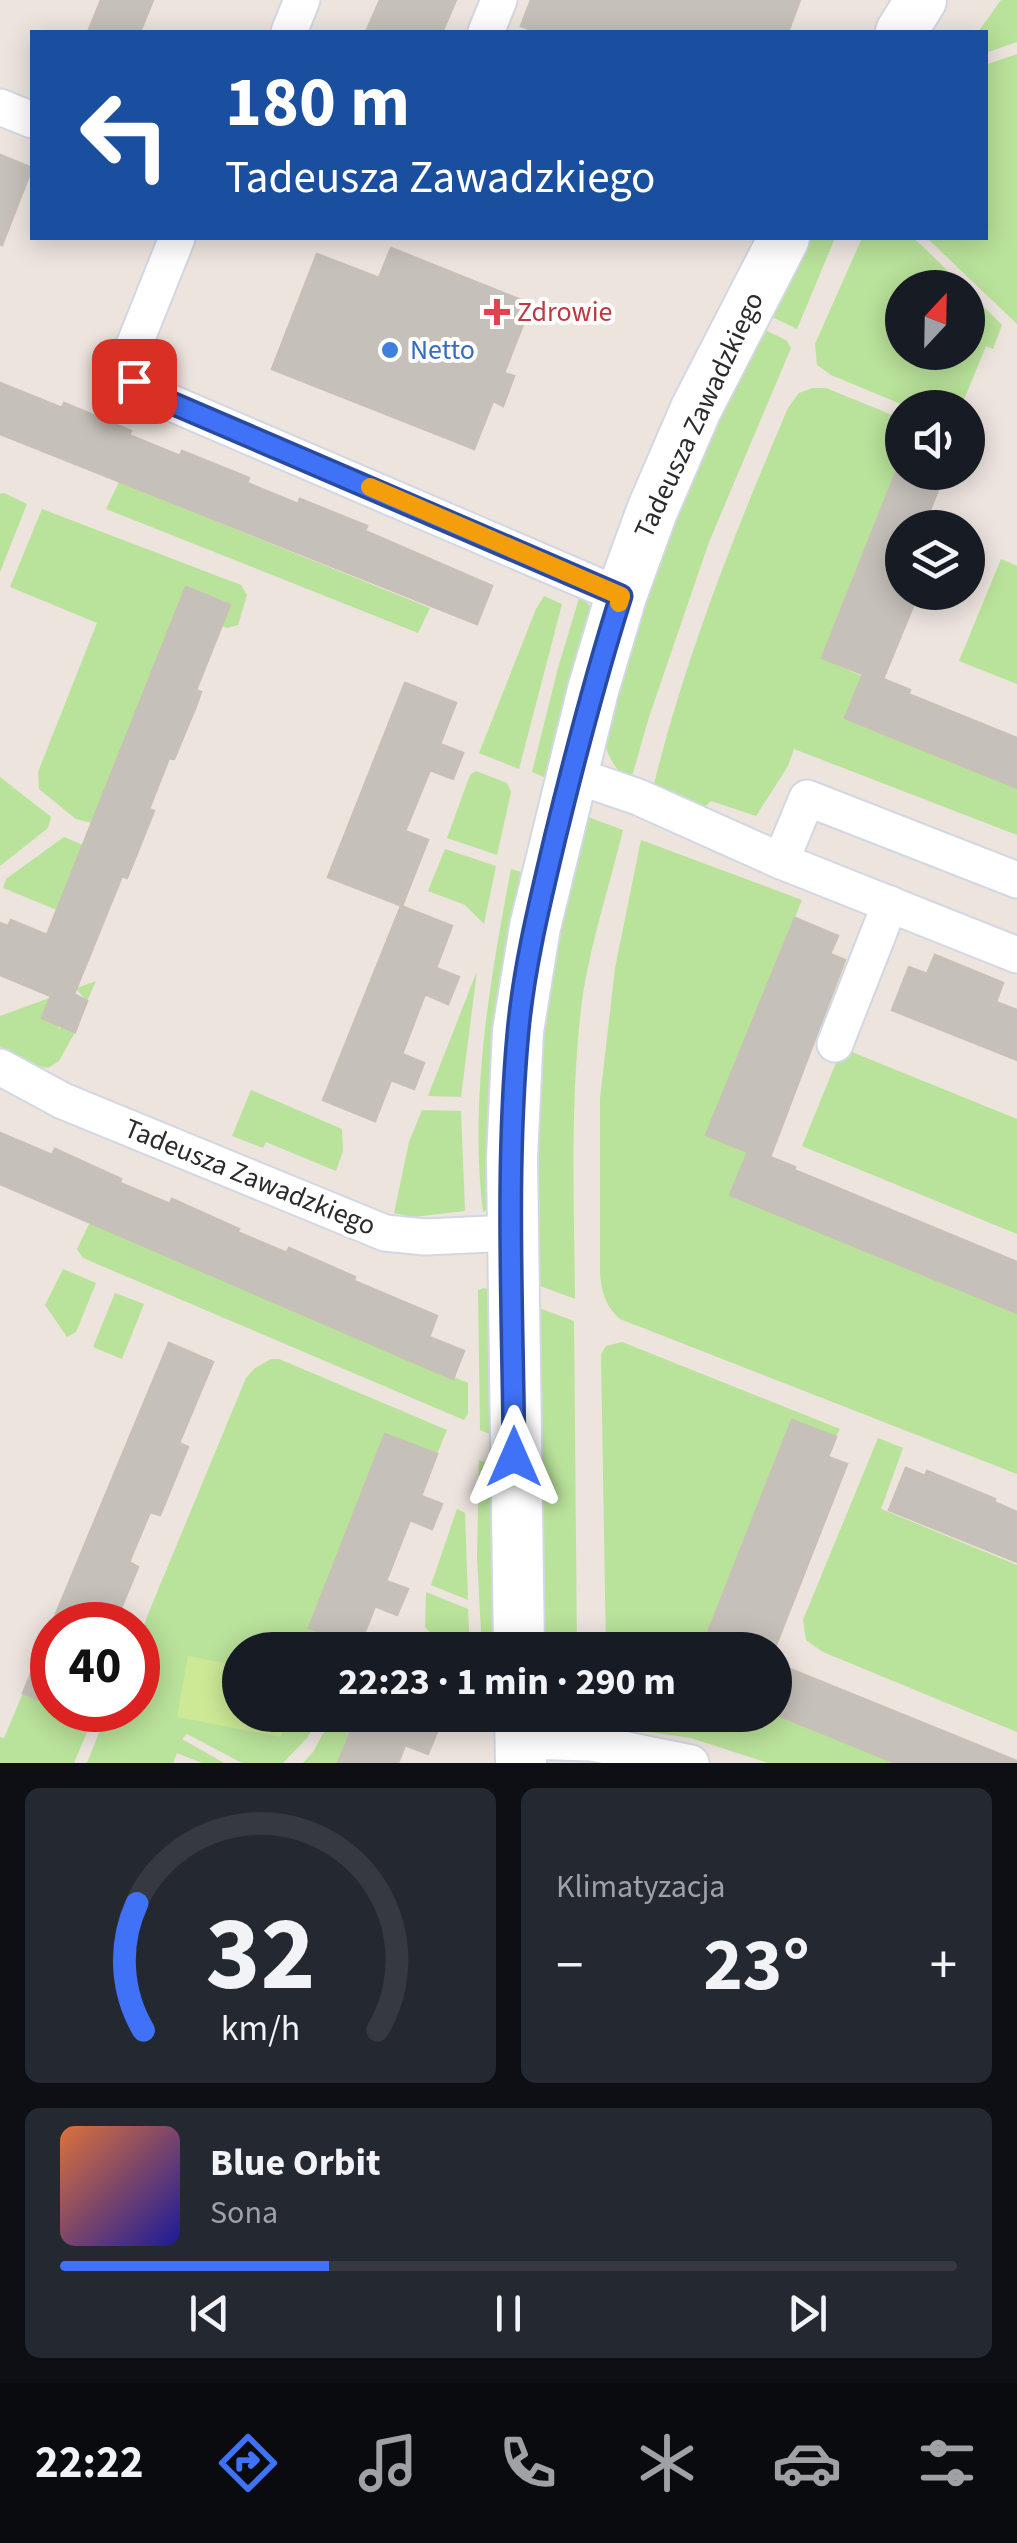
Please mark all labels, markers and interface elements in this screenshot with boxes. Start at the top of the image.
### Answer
text: 180 m [225,53,410,153]
icon: left [60,70,190,200]
text: Tadeusza Zawadzkiego [225,146,656,210]
north arrow [885,270,985,370]
map controls [885,270,985,610]
street label: Tadeusza Zawadzkiego [624,285,774,545]
place label: Zdrowie [517,292,612,332]
marker: Zdrowie [486,301,508,323]
place label: Netto [410,330,475,370]
pin [92,339,177,424]
marker: Netto [379,339,401,361]
icon: arrive [107,354,162,409]
button: sound [885,390,985,490]
button: layers [885,510,985,610]
street label: Tadeusza Zawadzkiego [118,1108,382,1246]
position arrow [462,1405,566,1509]
speed limit sign: 40 [30,1602,160,1732]
text: 22:23 · 1 min · 290 m [338,1655,676,1709]
text: Klimatyzacja [556,1864,725,1910]
text: 32 [206,1882,315,2030]
text: 23° [703,1912,810,2019]
text: − [556,1927,583,2005]
text: + [930,1927,957,2005]
text: km/h [221,2003,300,2054]
text: Blue Orbit [210,2136,381,2190]
text: Sona [210,2190,278,2236]
icon: previous [182,2286,237,2341]
icon: pause [481,2286,536,2341]
icon: next [780,2286,835,2341]
icon: directions [213,2428,283,2498]
icon: music [353,2428,423,2498]
icon: phone [493,2428,563,2498]
icon: climate [632,2428,702,2498]
icon: car [772,2428,842,2498]
icon: filters [912,2428,982,2498]
text: 22:22 [35,2431,143,2495]

